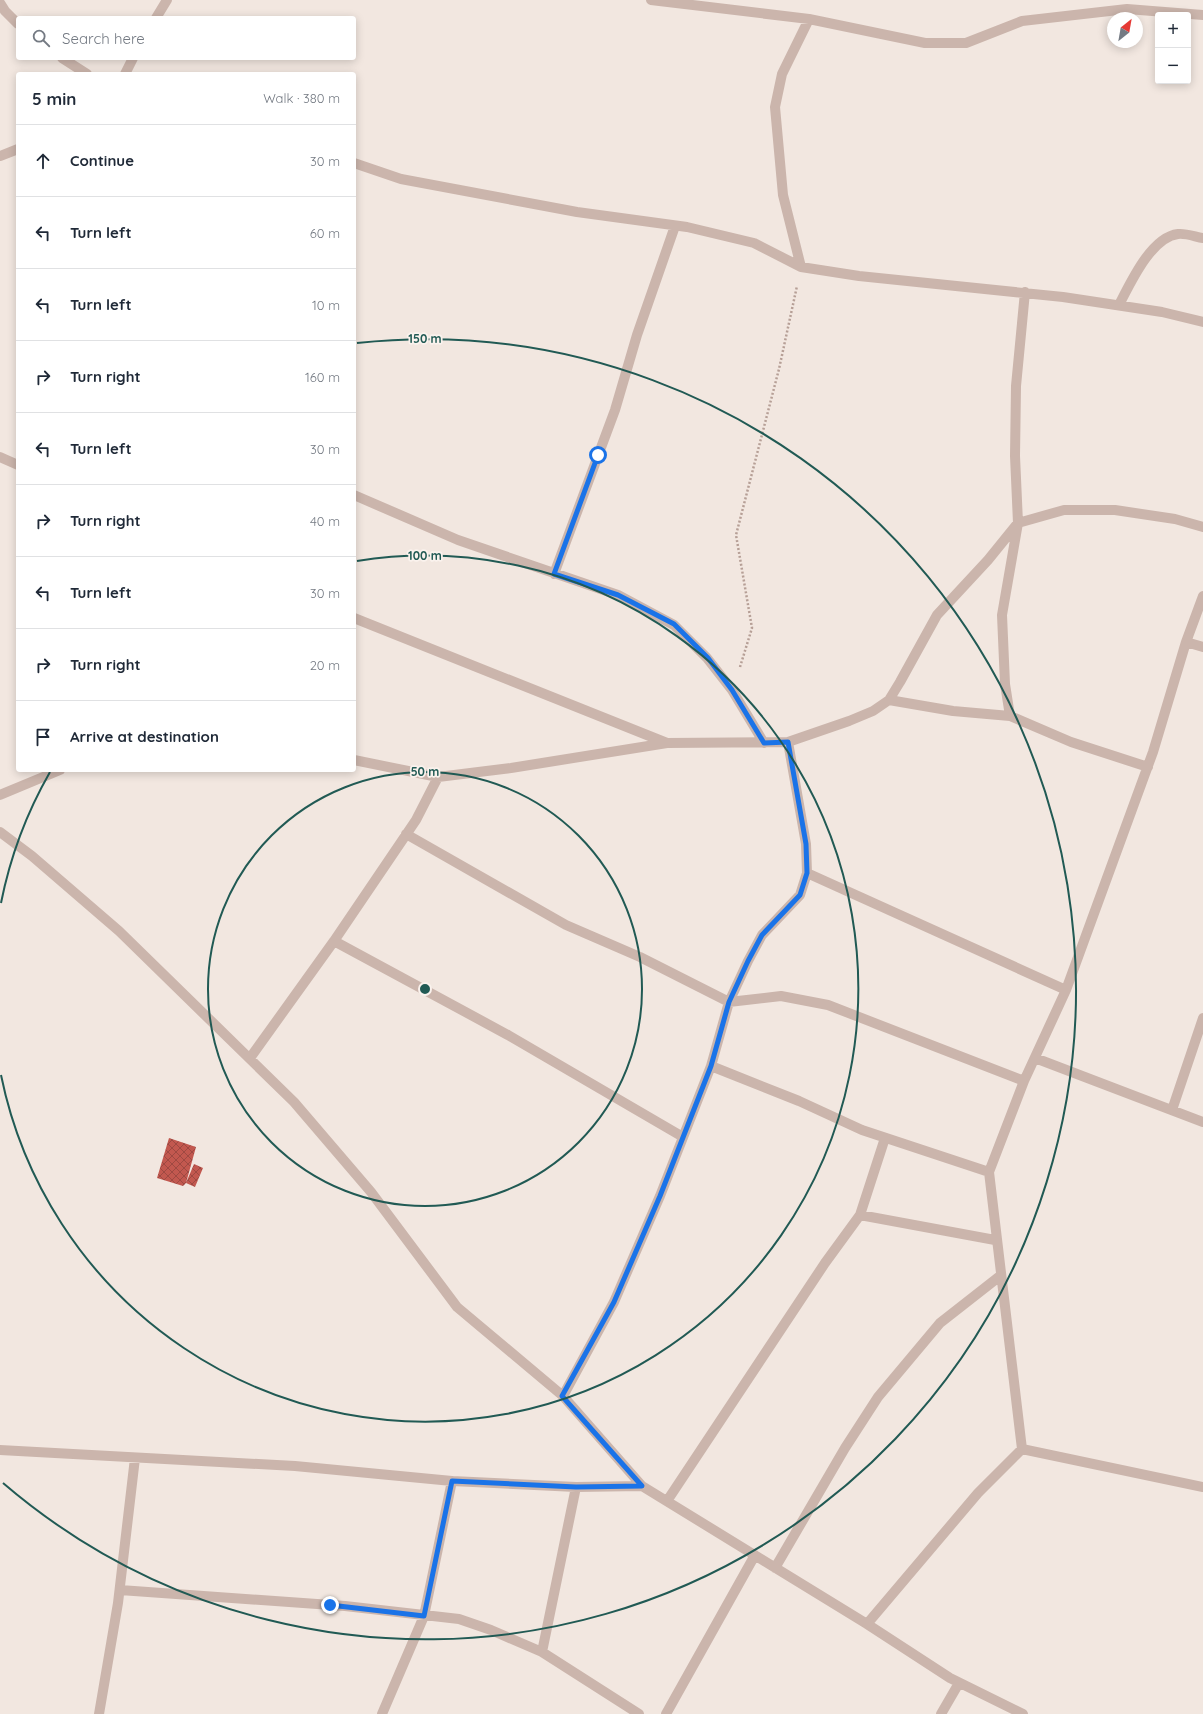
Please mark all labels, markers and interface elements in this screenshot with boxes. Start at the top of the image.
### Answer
north arrow [1107,12,1143,48]
map controls [1155,12,1191,84]
button: + [1155,12,1191,48]
search box [16,16,356,60]
icon: search [30,27,52,49]
text: Search here [62,29,145,48]
button: − [1155,48,1191,84]
text: 5 min [32,88,76,109]
text: Walk · 380 m [263,90,340,106]
icon: ahead [32,150,54,172]
text: Continue [70,151,134,170]
text: 30 m [310,153,340,169]
icon: left [32,222,54,244]
text: Turn left [70,223,132,242]
text: 60 m [310,225,340,241]
icon: left [32,294,54,316]
text: Turn left [70,295,132,314]
text: 10 m [312,297,340,313]
text: 150 m [408,331,442,346]
icon: right [32,366,54,388]
text: Turn right [70,367,141,386]
text: 160 m [305,369,340,385]
icon: left [32,438,54,460]
text: Turn left [70,439,132,458]
text: 30 m [310,441,340,457]
route start [589,446,607,464]
icon: right [32,510,54,532]
text: Turn right [70,511,141,530]
text: 40 m [310,513,340,529]
text: 100 m [408,548,442,563]
icon: left [32,582,54,604]
text: Turn left [70,583,132,602]
text: 30 m [310,585,340,601]
icon: right [32,654,54,676]
text: Turn right [70,655,141,674]
text: 20 m [310,657,340,673]
icon: arrive [32,726,54,748]
text: Arrive at destination [70,727,219,746]
text: 50 m [411,764,439,779]
centre of rings [418,982,432,996]
route end [321,1596,339,1614]

